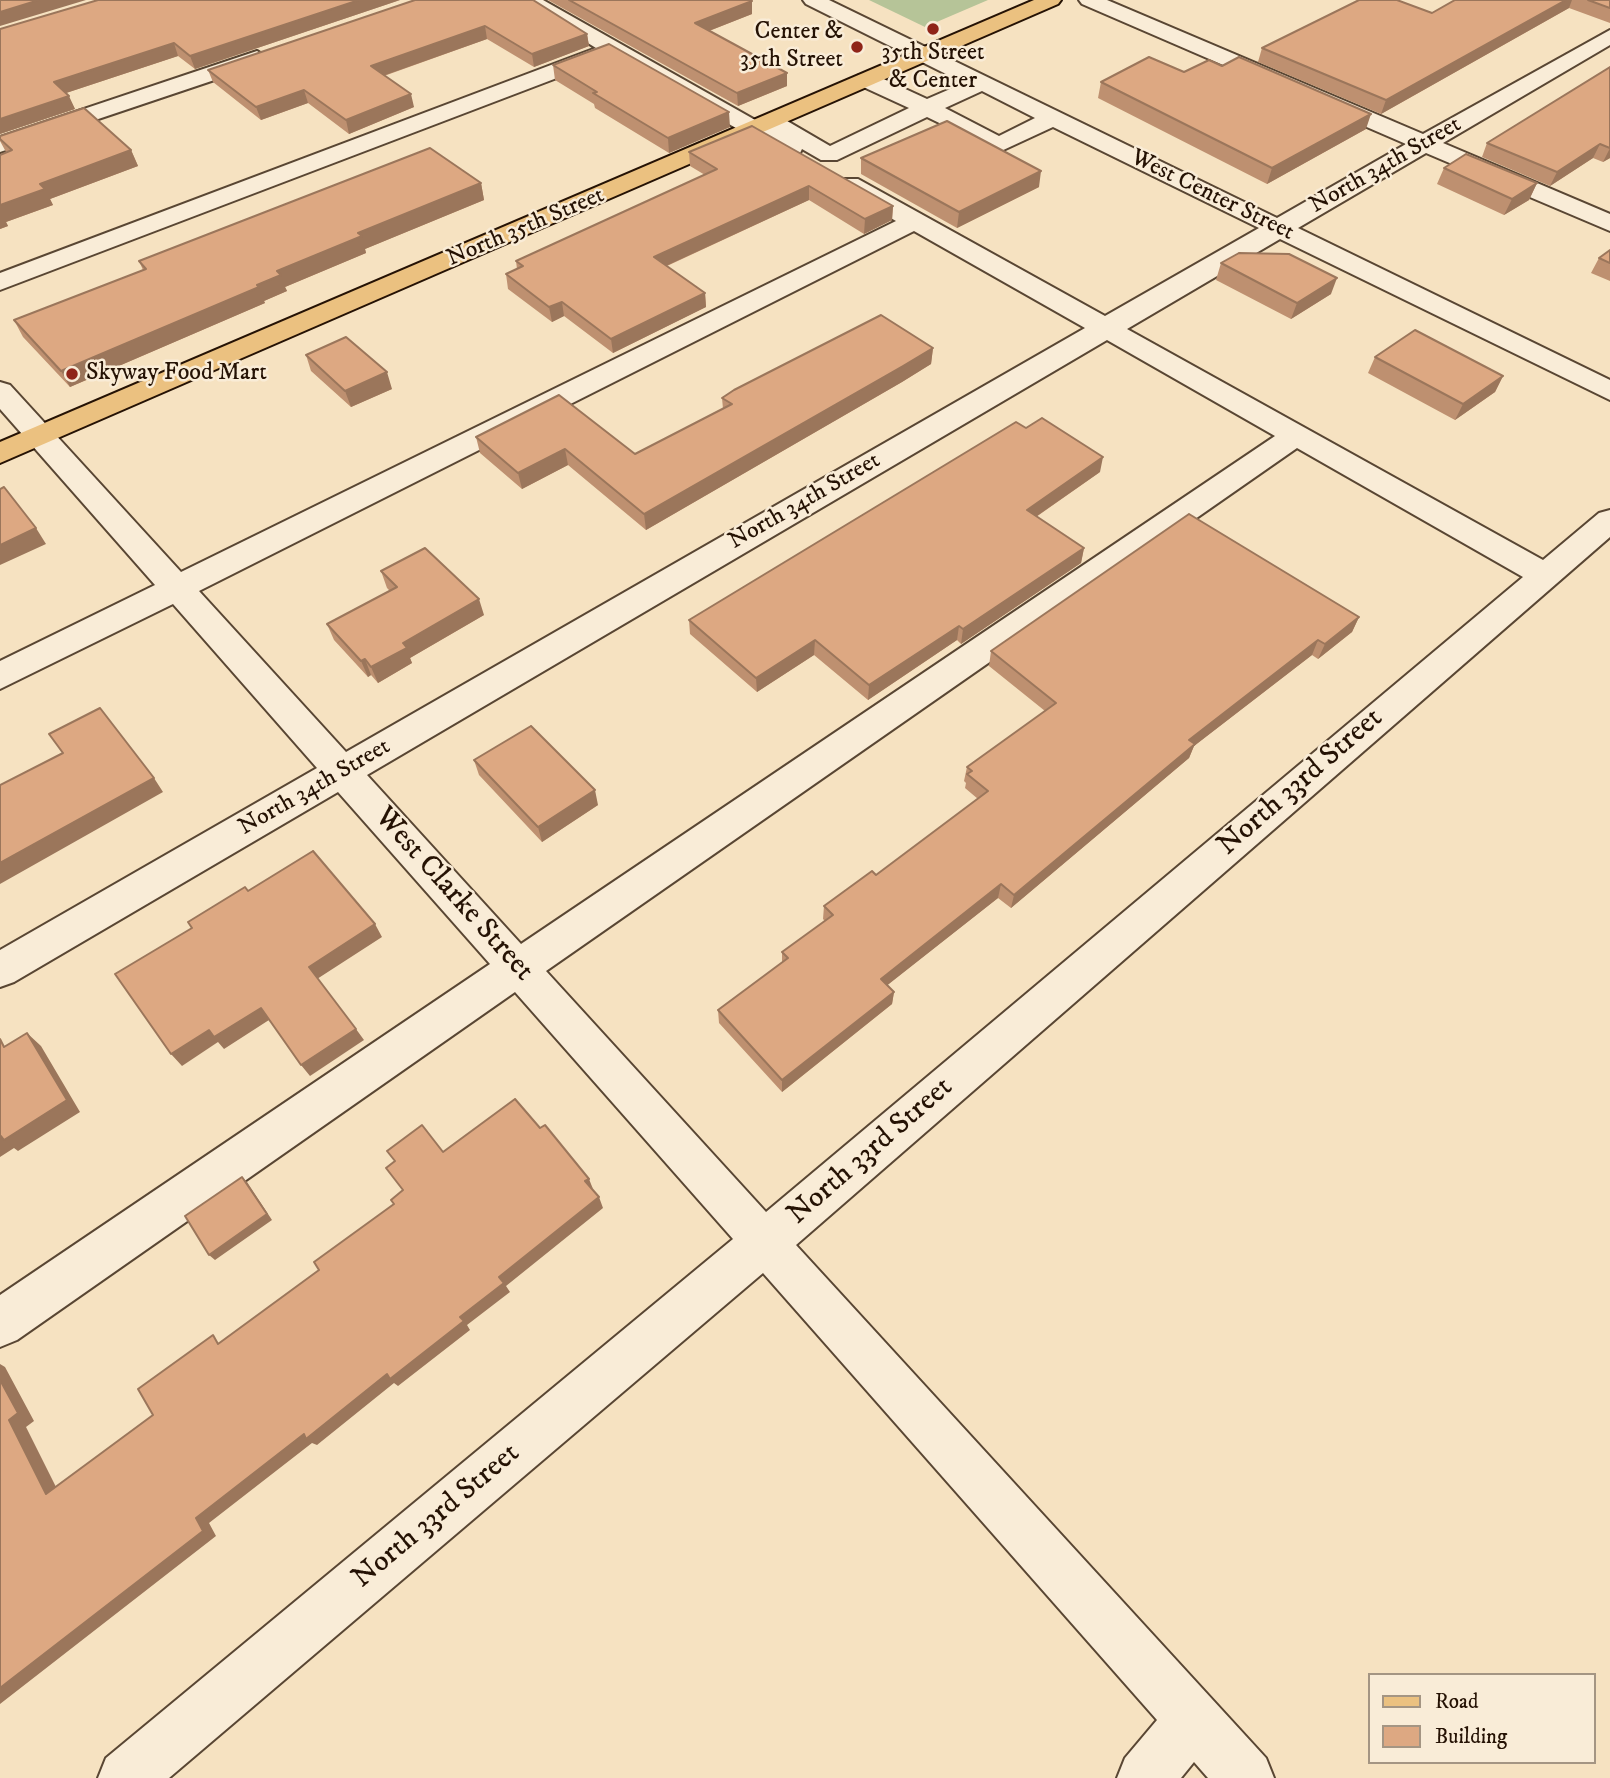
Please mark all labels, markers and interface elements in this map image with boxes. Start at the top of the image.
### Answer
place label: Center & 35th Street [740,19,843,75]
marker: 35th Street & Center [925,21,941,37]
marker: Center & 35th Street [849,39,865,55]
place label: 35th Street & Center [881,40,985,96]
street label: North 34th Street [1305,111,1467,221]
street label: West Center Street [1126,144,1298,248]
street label: North 35th Street [443,182,609,274]
place label: Skyway Food Mart [86,360,267,388]
marker: Skyway Food Mart [64,366,80,382]
street label: North 34th Street [724,447,886,557]
street label: North 33rd Street [1211,701,1391,865]
street label: North 34th Street [234,733,396,843]
street label: West Clarke Street [365,801,541,989]
street label: North 33rd Street [781,1070,961,1234]
street label: North 33rd Street [346,1437,528,1597]
legend [1368,1673,1596,1764]
text: Road [1435,1689,1479,1715]
text: Building [1435,1724,1507,1750]

